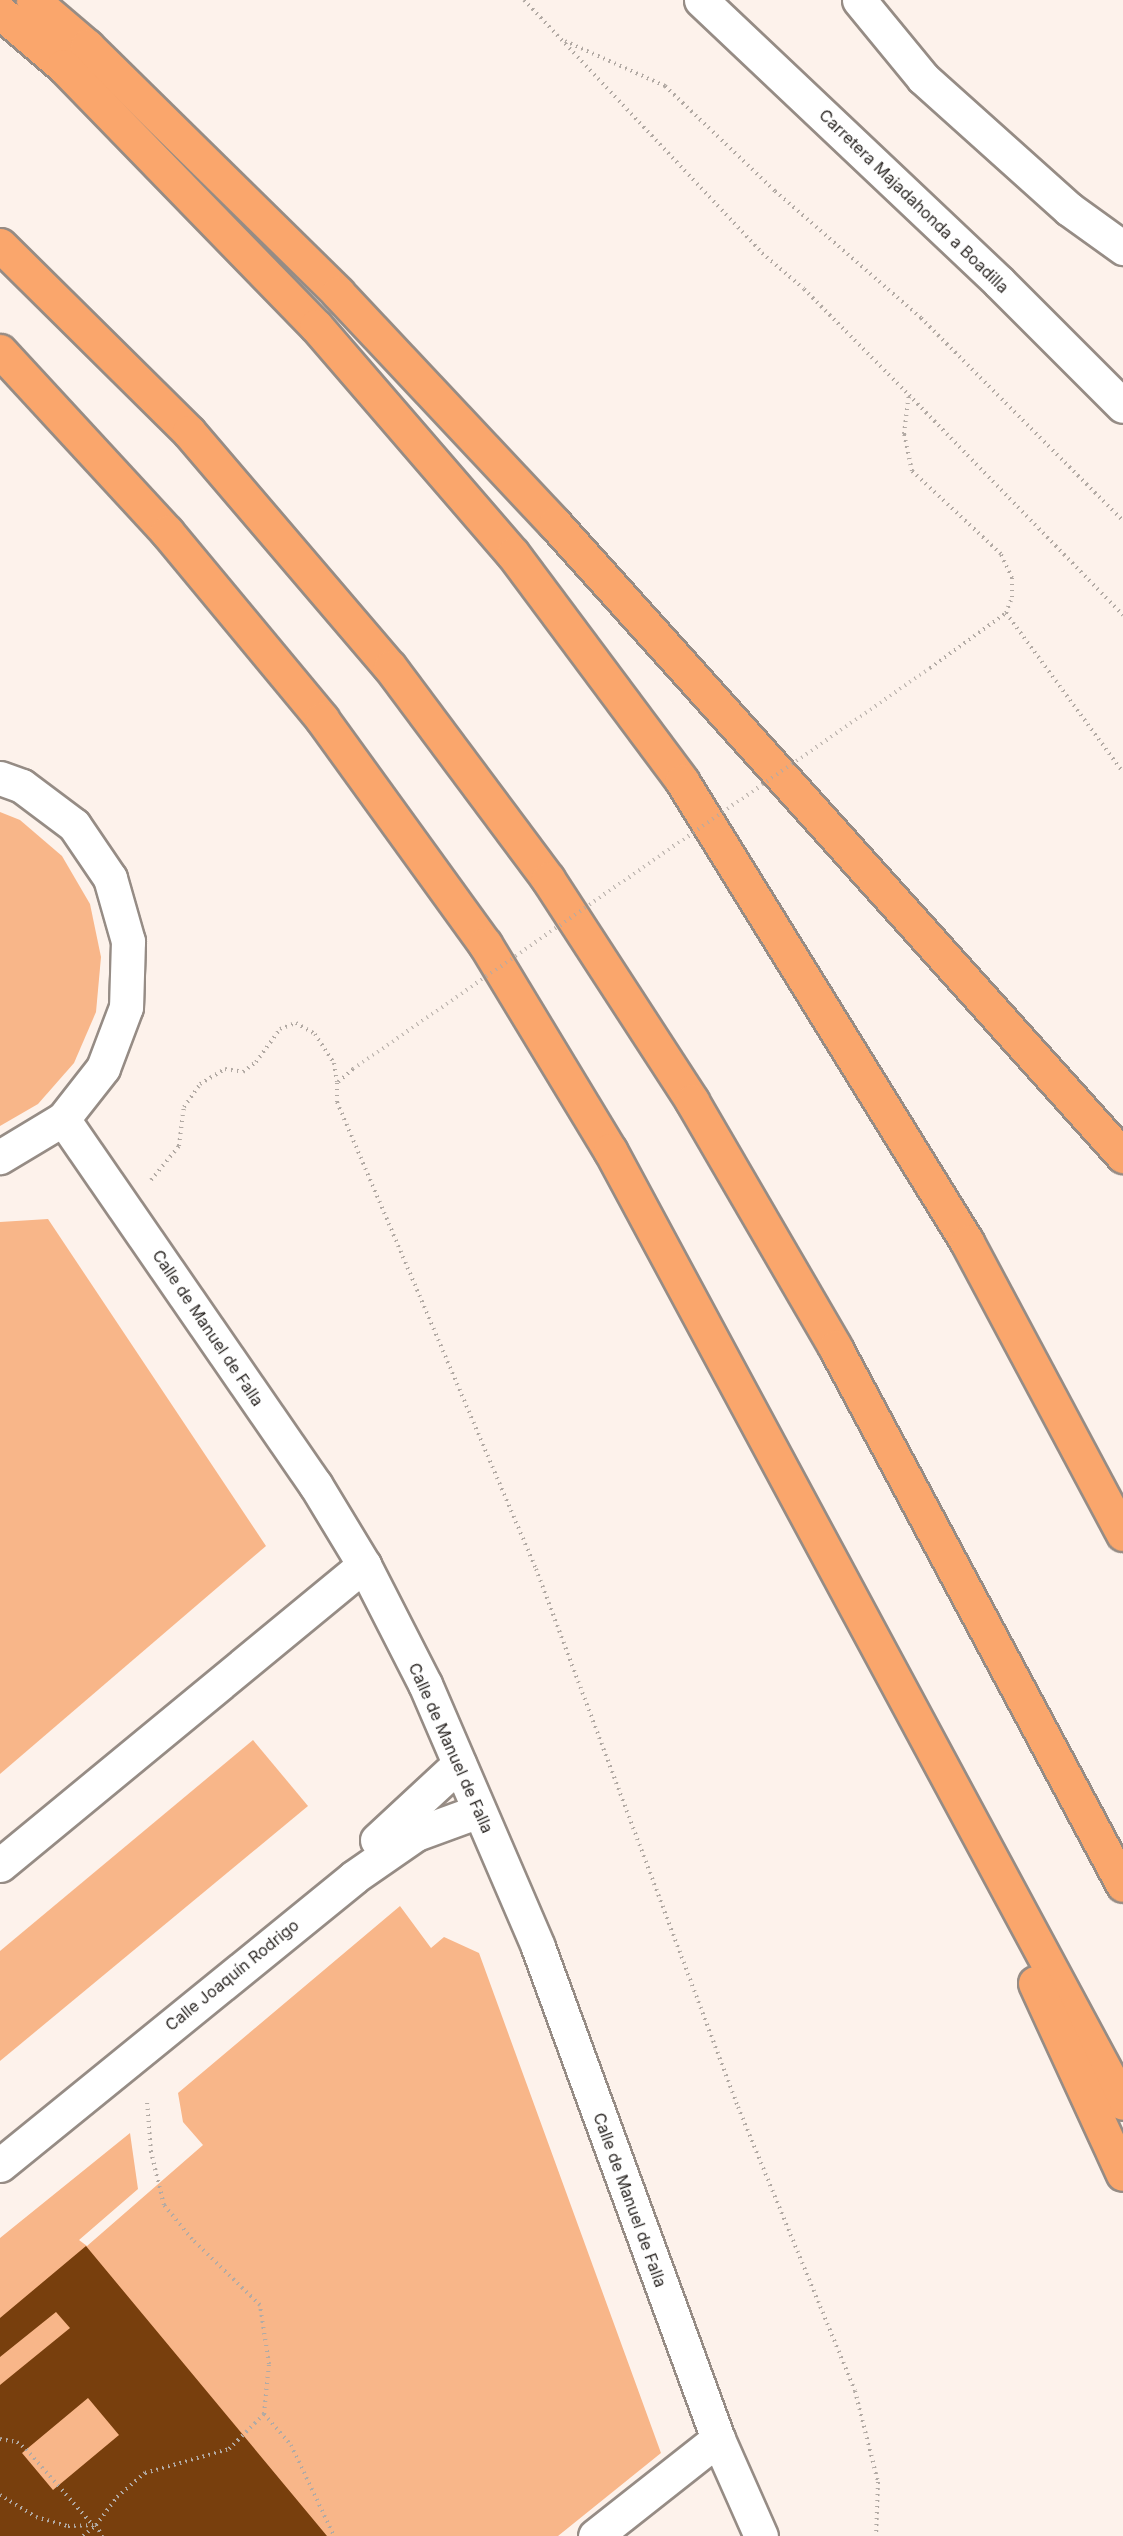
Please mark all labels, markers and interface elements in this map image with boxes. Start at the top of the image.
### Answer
street label: Carretera Majadahonda a Boadilla [815,105,1013,297]
street label: Calle de Manuel de Falla [149,1246,267,1410]
street label: Calle de Manuel de Falla [405,1660,497,1836]
street label: Calle Joaquín Rodrigo [161,1915,303,2035]
street label: Calle de Manuel de Falla [589,2110,671,2290]

